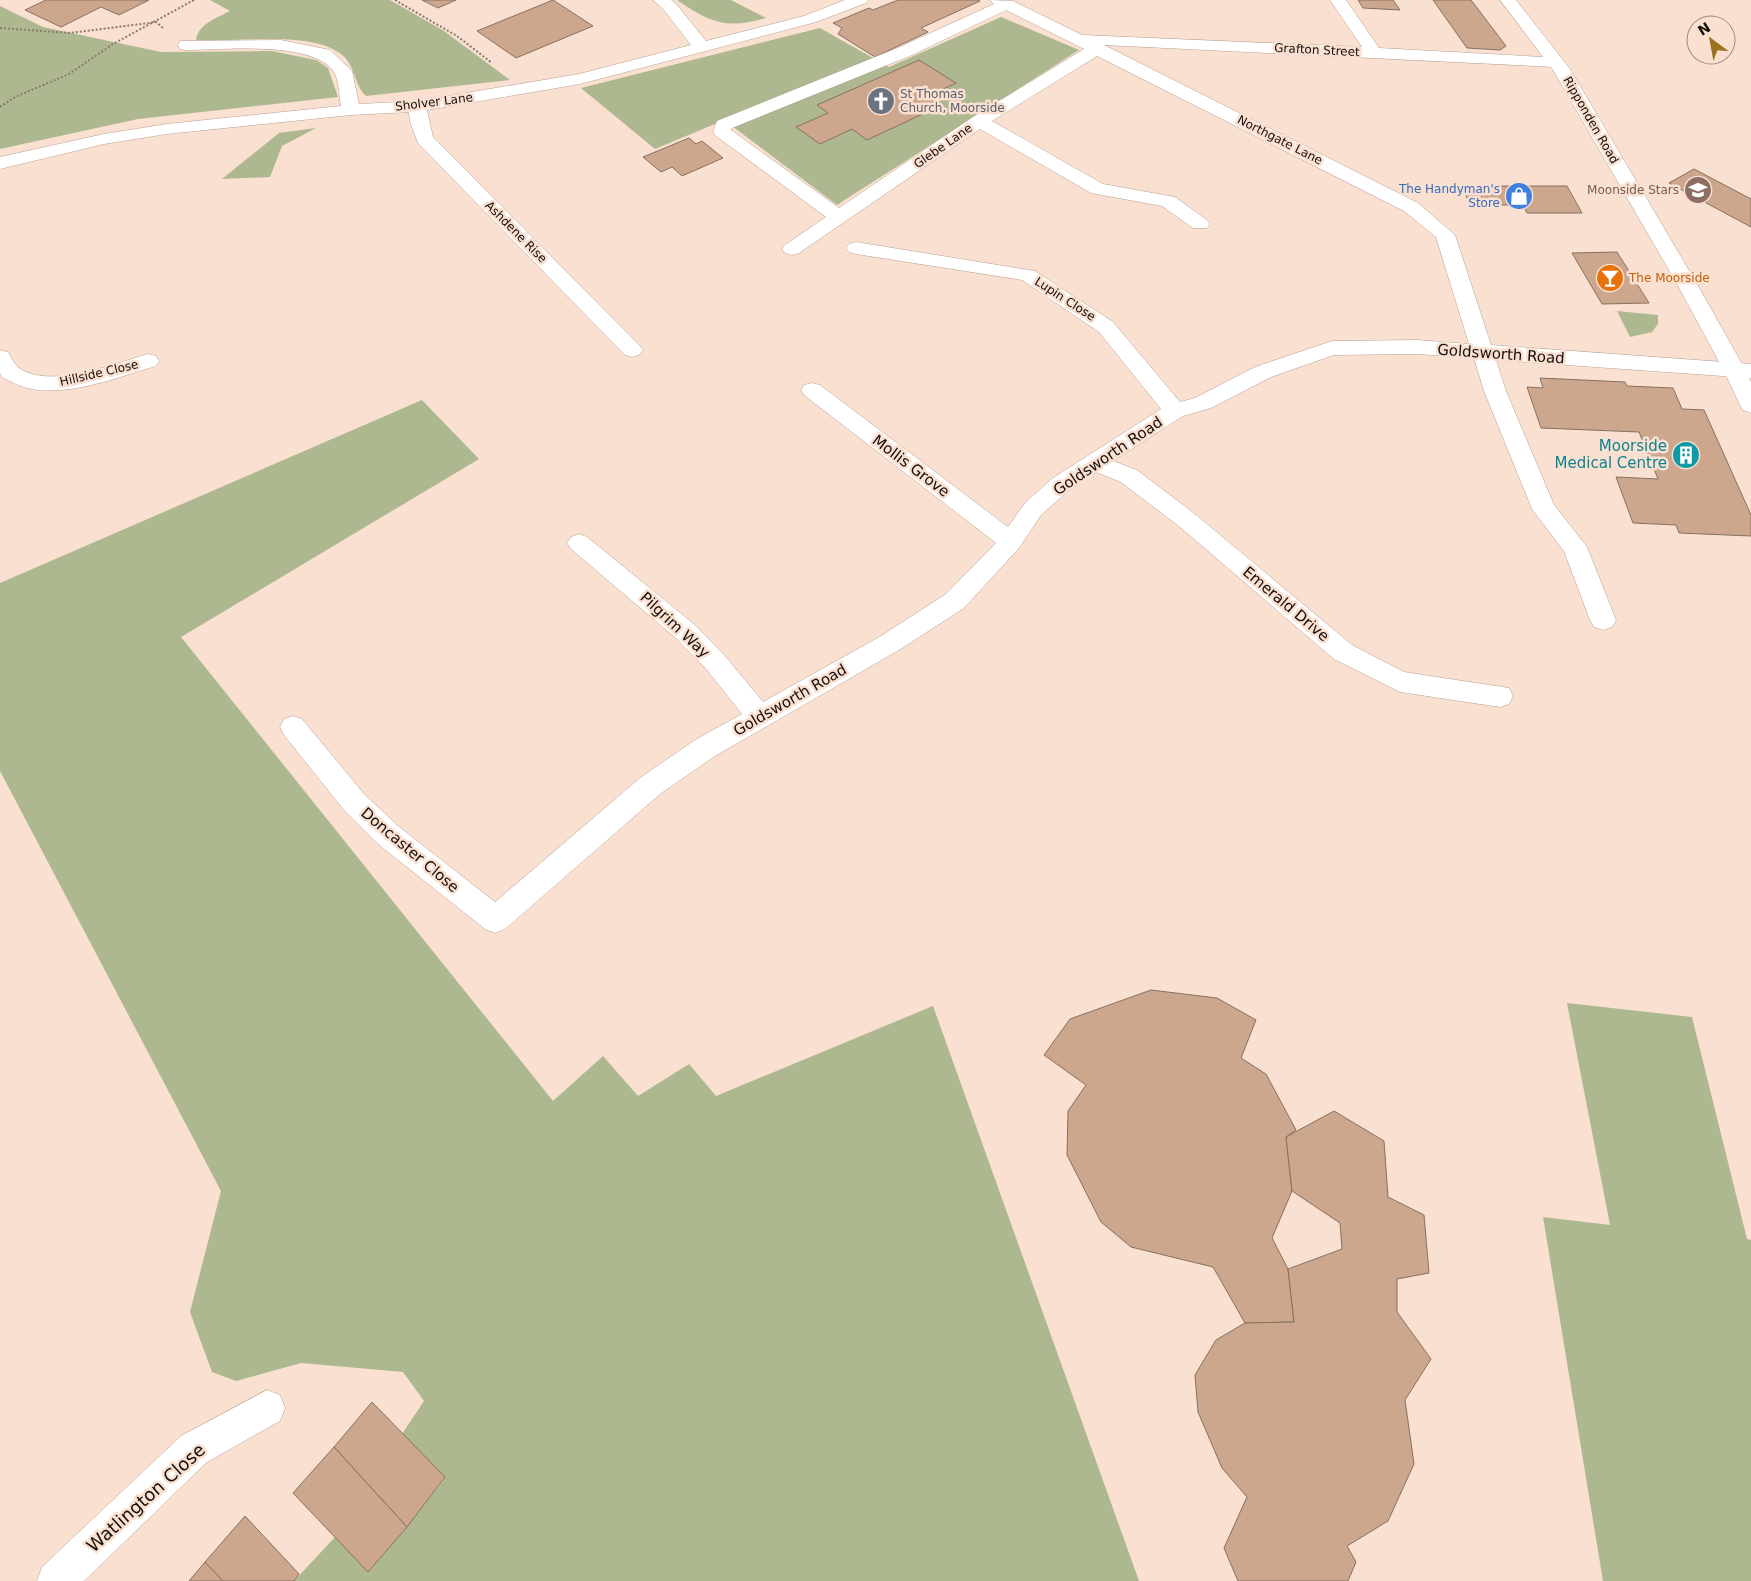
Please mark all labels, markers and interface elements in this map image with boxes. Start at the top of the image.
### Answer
north arrow [1686,15,1736,65]
text: N [1695,19,1713,39]
street label: Grafton Street [1274,41,1360,59]
street label: Ripponden Road [1560,74,1622,166]
church icon: St Thomas Church, Moorside [866,86,896,116]
place label: St Thomas Church, Moorside [900,87,1005,115]
street label: Sholver Lane [394,90,474,114]
street label: Northgate Lane [1235,113,1325,167]
street label: Glebe Lane [911,121,975,171]
school or university icon: Moonside Stars [1683,175,1713,205]
shop icon: The Handyman's Store [1504,181,1534,211]
place label: The Handyman's Store [1398,182,1500,210]
place label: Moonside Stars [1587,183,1679,197]
street label: Ashdene Rise [482,198,550,266]
bar icon: The Moorside [1595,263,1625,293]
place label: The Moorside [1628,271,1710,285]
street label: Lupin Close [1032,274,1098,324]
street label: Goldsworth Road [1437,341,1565,367]
street label: Hillside Close [58,357,140,389]
street label: Goldsworth Road [1050,413,1166,499]
street label: Mollis Grove [869,431,953,501]
place label: Moorside Medical Centre [1555,437,1667,472]
building icon: Moorside Medical Centre [1671,440,1701,470]
street label: Emerald Drive [1239,563,1333,645]
street label: Pilgrim Way [637,588,713,662]
street label: Goldsworth Road [730,660,850,740]
street label: Doncaster Close [357,804,463,896]
street label: Watlington Close [82,1439,209,1556]

